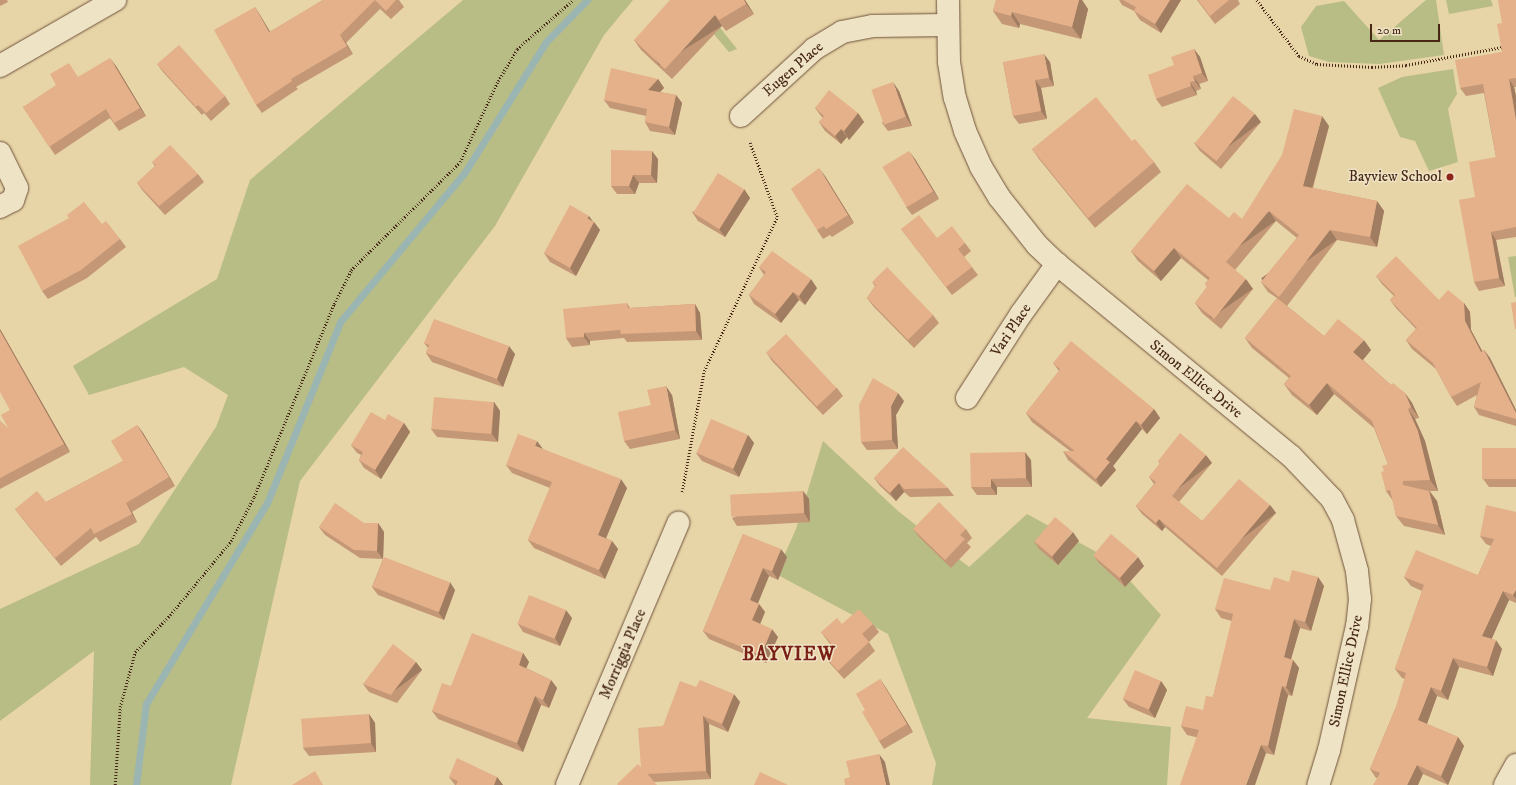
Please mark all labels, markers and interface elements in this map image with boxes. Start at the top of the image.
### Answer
scale bar [1372,16,1442,42]
text: 20 m [1377,23,1401,38]
street label: Eugen Place [759,38,827,100]
place label: Bayview School [1348,168,1442,186]
marker: Bayview School [1445,172,1455,182]
street label: Vari Place [987,300,1035,360]
street label: Simon Ellice Drive [1146,336,1246,422]
street label: Morriggia Place [596,606,650,702]
street label: Simon Ellice Drive [1325,613,1367,729]
district label: BAYVIEW [742,644,836,666]

